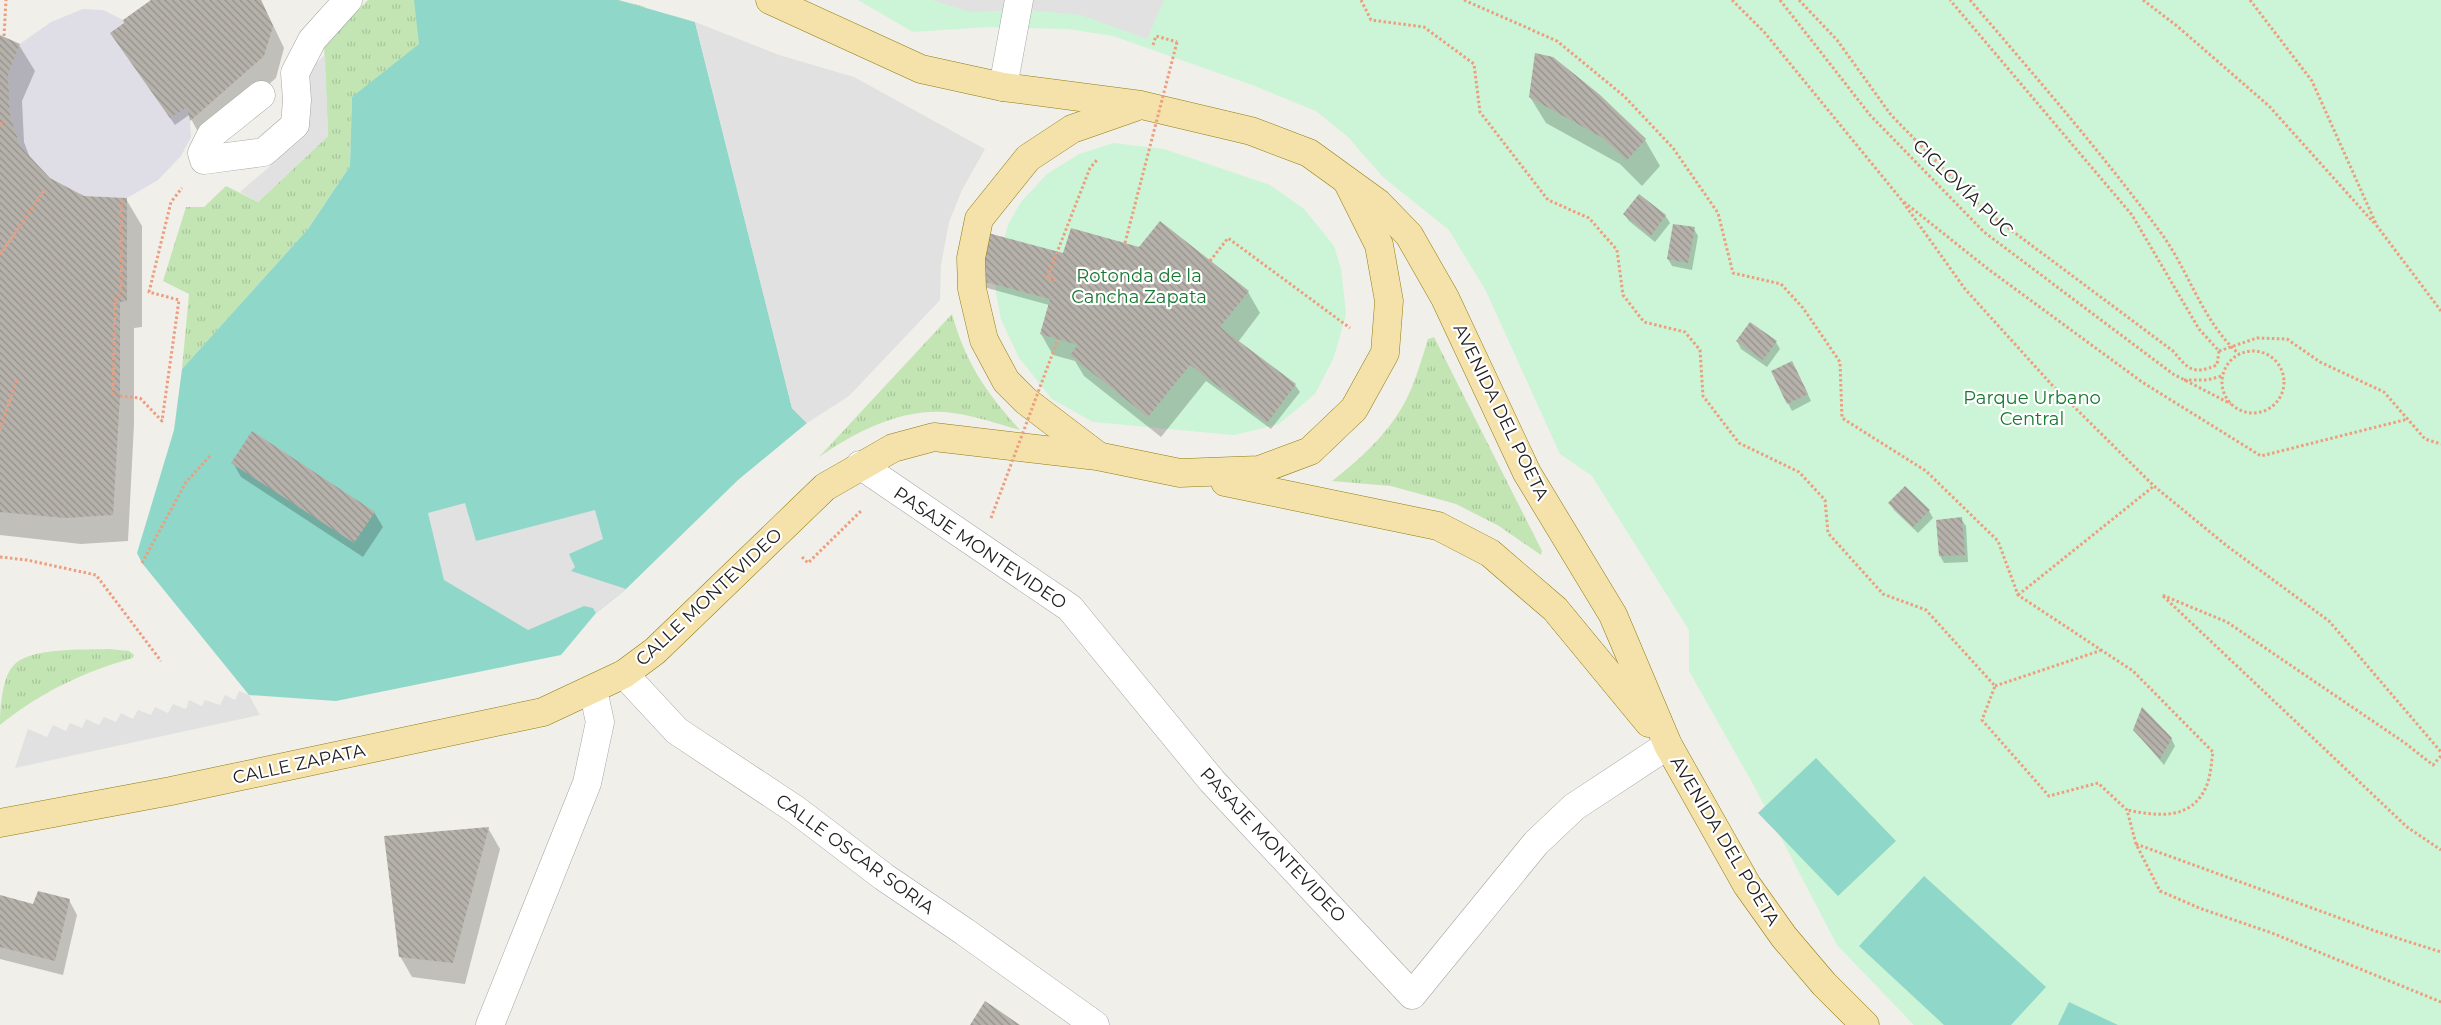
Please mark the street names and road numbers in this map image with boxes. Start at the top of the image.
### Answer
street label: CICLOVÍA PUC [1908,135,2018,242]
street label: AVENIDA DEL POETA [1449,320,1553,504]
street label: PASAJE MONTEVIDEO [889,482,1071,614]
street label: CALLE MONTEVIDEO [631,523,787,671]
street label: CALLE ZAPATA [231,739,367,789]
street label: AVENIDA DEL POETA [1666,752,1784,930]
street label: PASAJE MONTEVIDEO [1195,763,1351,927]
street label: CALLE OSCAR SORIA [772,789,938,919]

